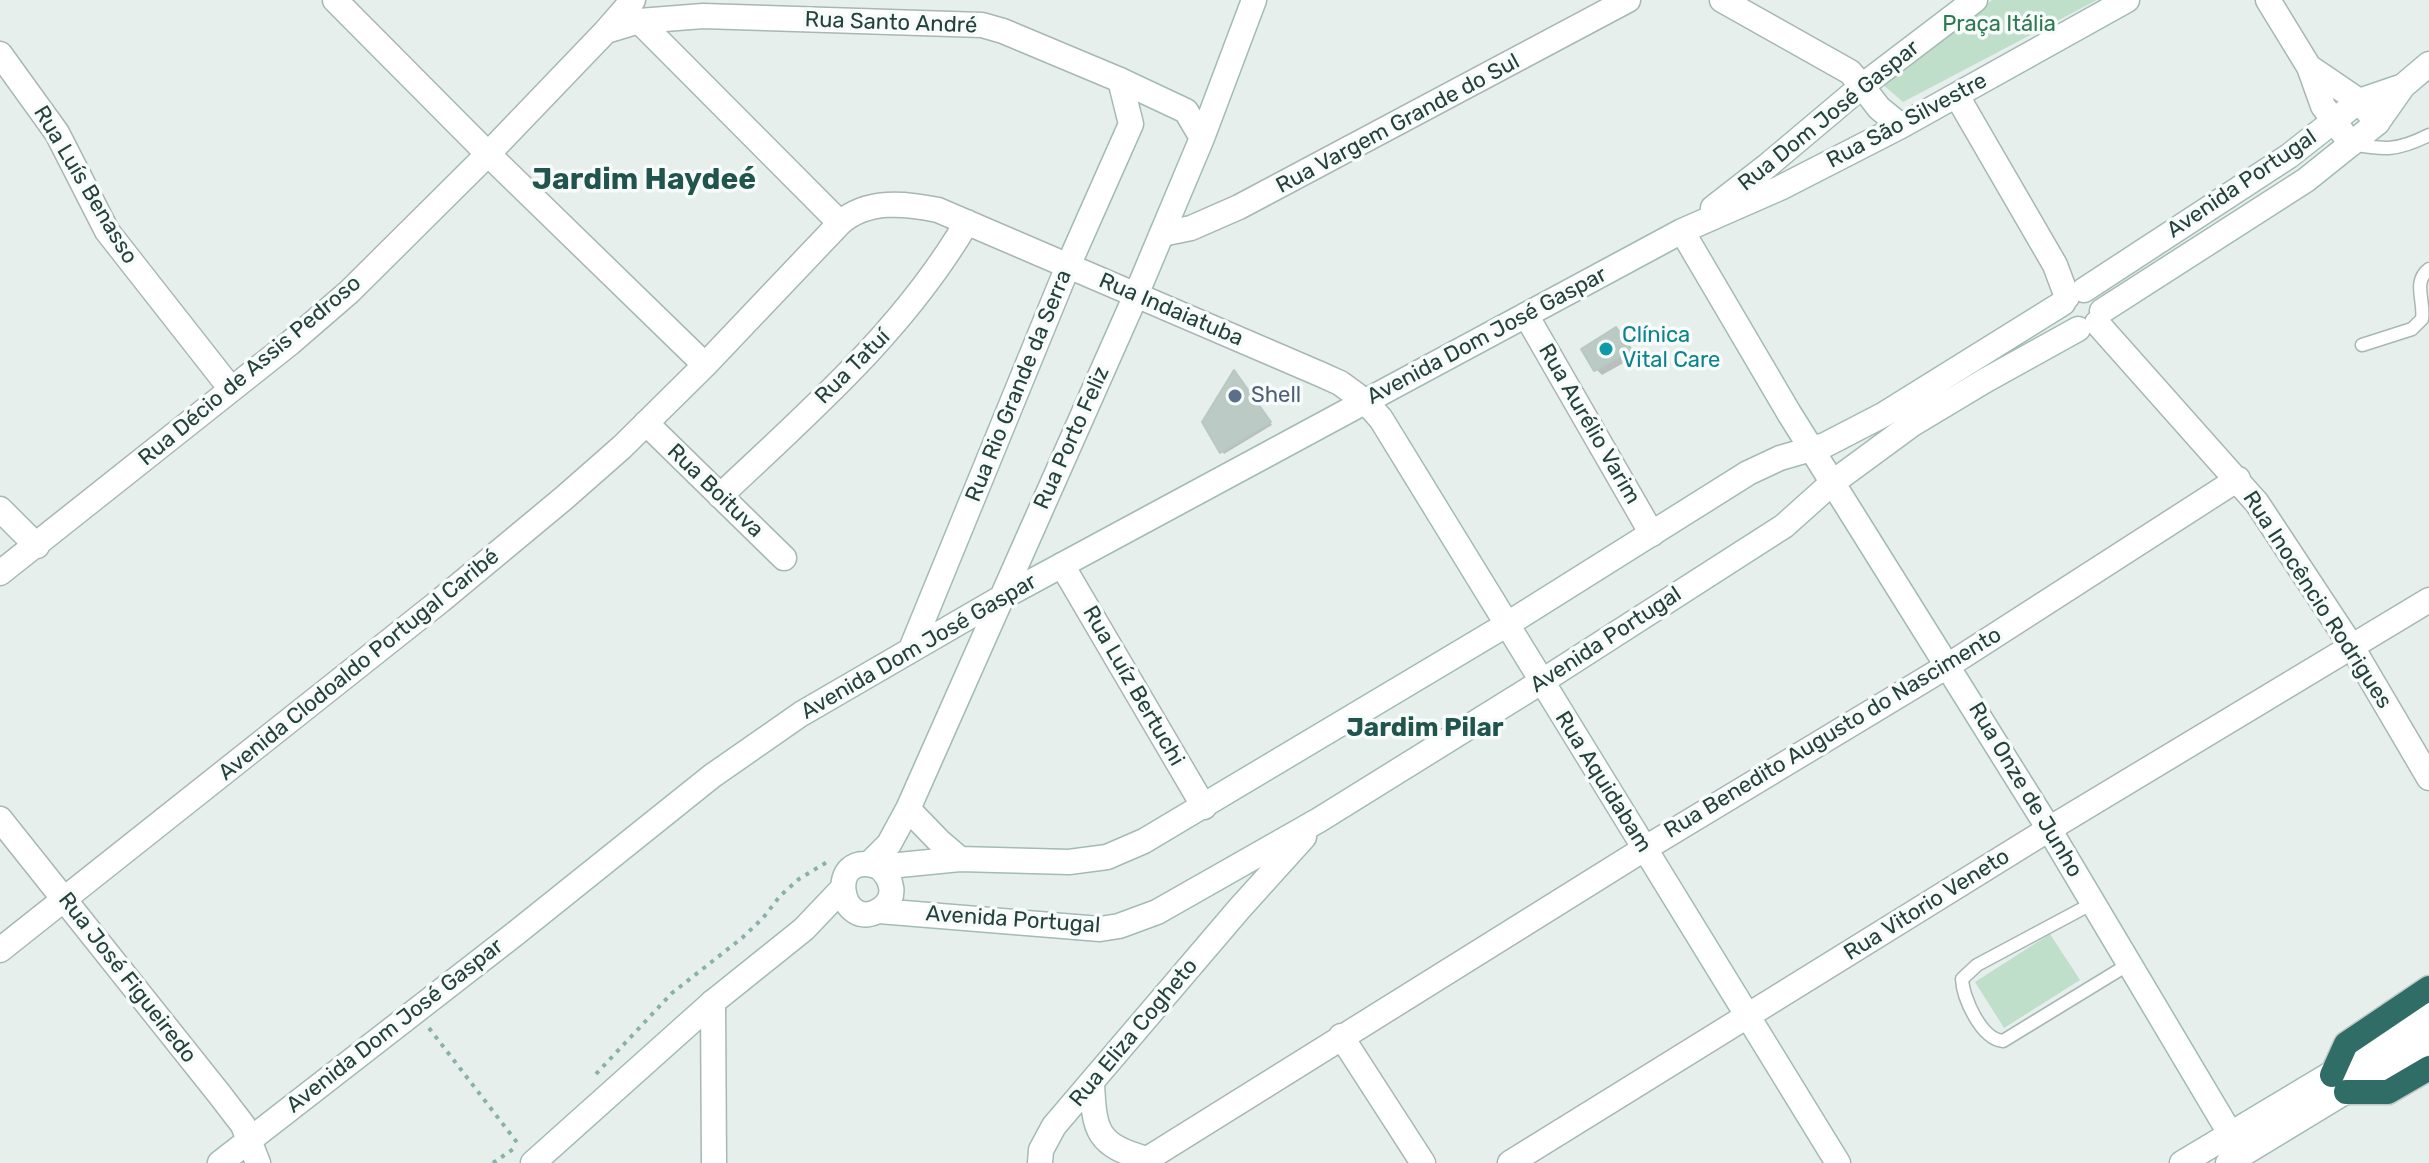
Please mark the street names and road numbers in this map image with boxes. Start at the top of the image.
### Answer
street label: Rua Santo André [804,7,978,39]
street label: Rua Dom José Gaspar [1733,35,1925,197]
street label: Rua Vargem Grande do Sul [1272,49,1524,199]
street label: Rua São Silvestre [1822,68,1992,174]
street label: Rua Luís Benasso [27,101,143,269]
street label: Avenida Portugal [2162,124,2322,244]
street label: Avenida Dom José Gaspar [1363,262,1611,410]
street label: Rua Rio Grande da Serra [960,266,1078,506]
street label: Rua Indaiatuba [1095,268,1247,352]
street label: Rua Décio de Assis Pedroso [133,270,367,472]
street label: Rua Tatuí [810,324,896,410]
street label: Rua Aurélio Varim [1532,339,1646,509]
street label: Rua Porto Feliz [1029,362,1115,514]
street label: Rua Boituva [661,439,769,543]
street label: Rua Inocêncio Rodrigues [2237,486,2397,714]
street label: Avenida Clodoaldo Portugal Caribé [213,544,505,786]
street label: Avenida Dom José Gaspar [797,569,1041,725]
street label: Avenida Portugal [1525,581,1687,699]
street label: Rua Luíz Bertuchi [1076,601,1190,771]
street label: Rua Benedito Augusto do Nascimento [1660,622,2006,844]
street label: Rua Onze de Junho [1962,698,2088,882]
street label: Rua Aquidabam [1549,707,1657,857]
street label: Rua Vitorio Veneto [1839,843,2015,967]
street label: Rua José Figueiredo [52,887,202,1069]
street label: Avenida Portugal [925,901,1101,939]
street label: Avenida Dom José Gaspar [281,933,509,1119]
street label: Rua Eliza Cogheto [1064,954,1204,1112]

